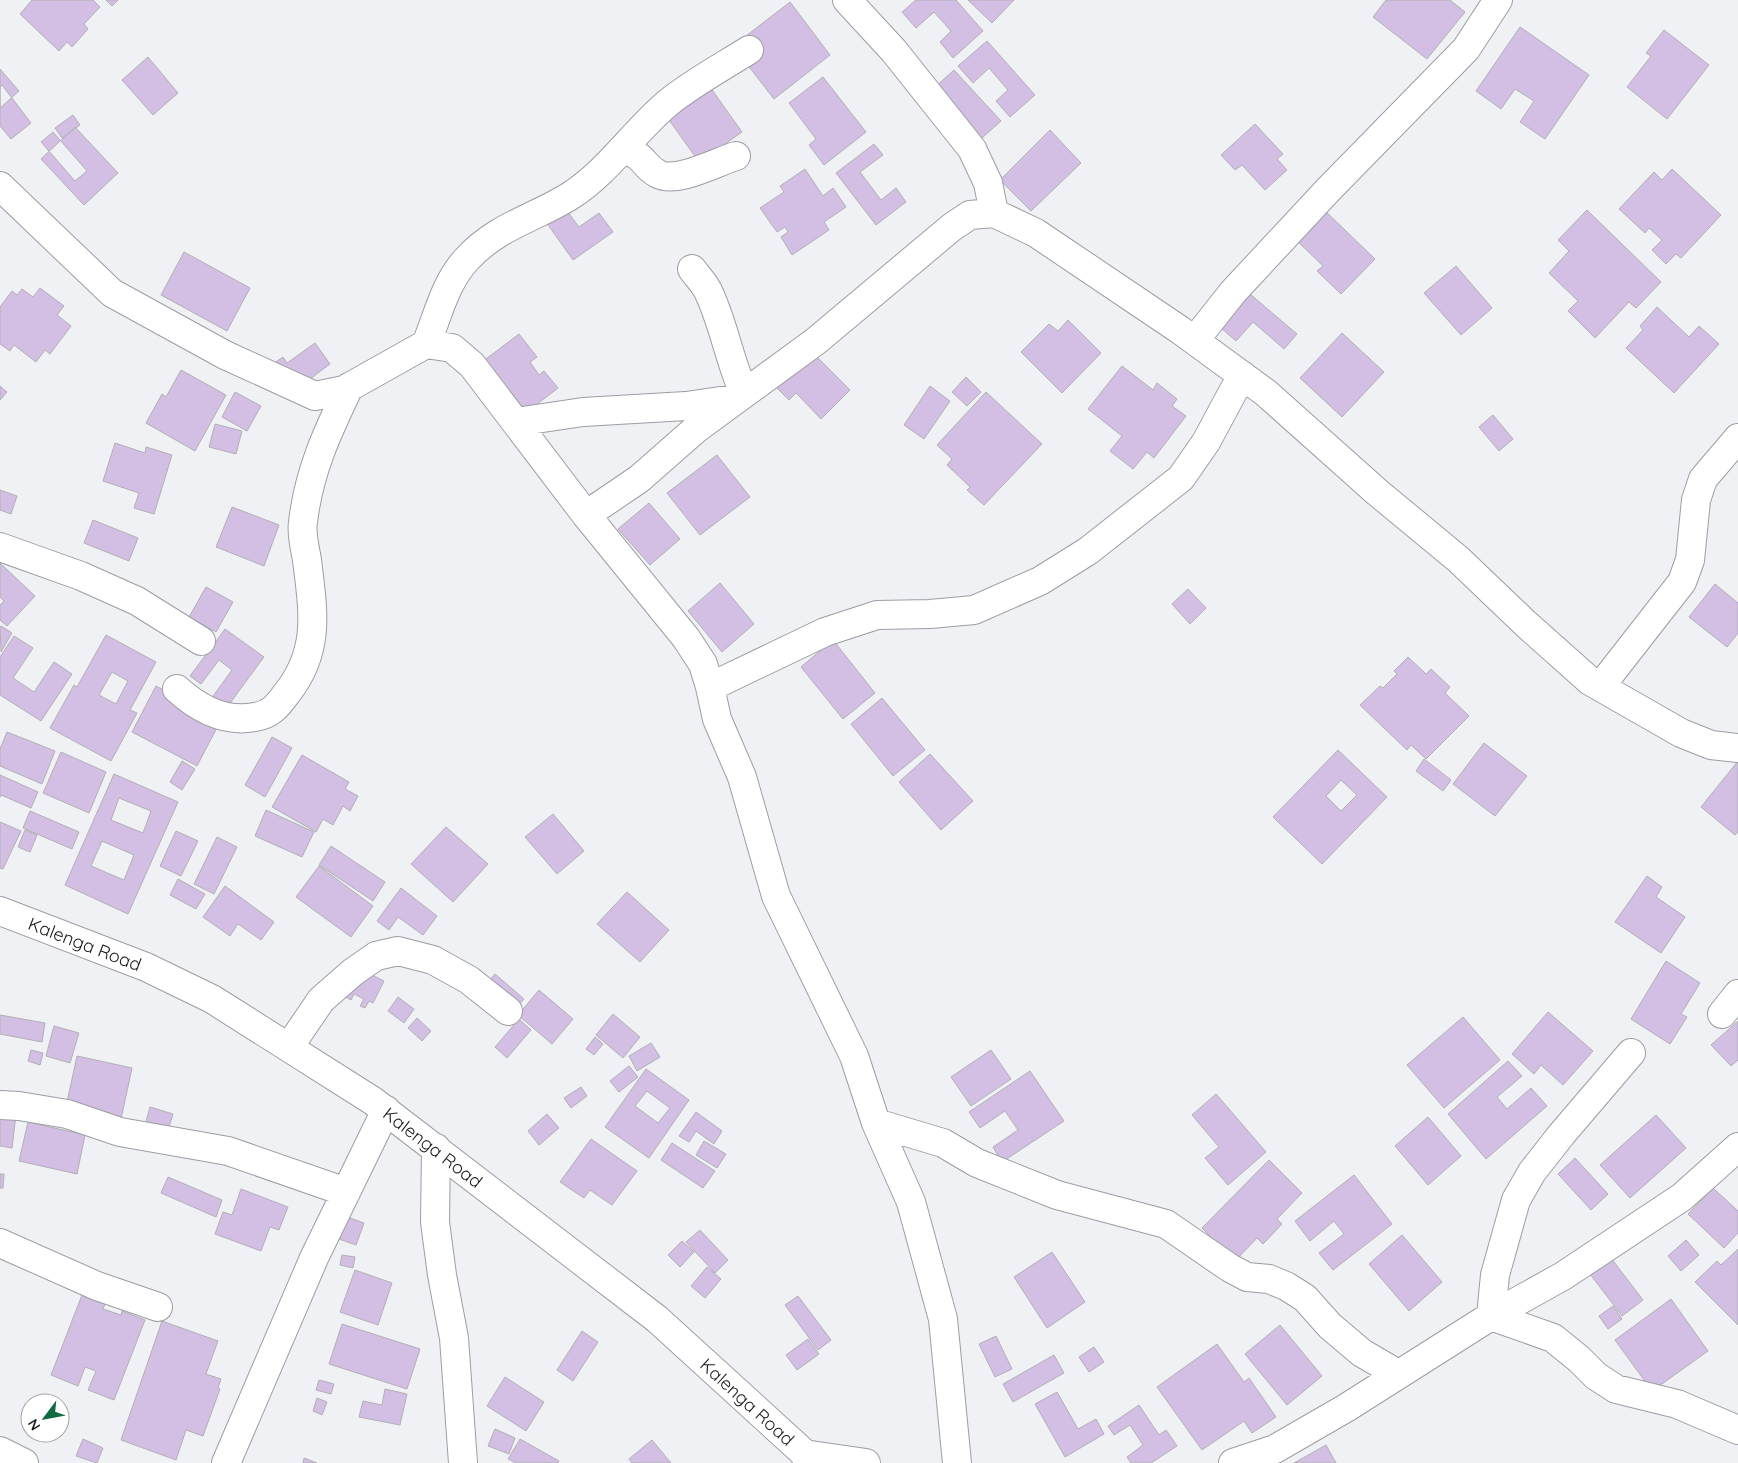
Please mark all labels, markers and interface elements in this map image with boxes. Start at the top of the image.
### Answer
street label: Kalenga Road [25,911,145,976]
street label: Kalenga Road [379,1102,487,1193]
street label: Kalenga Road [696,1353,800,1450]
north arrow [20,1393,70,1443]
text: N [24,1416,44,1434]

